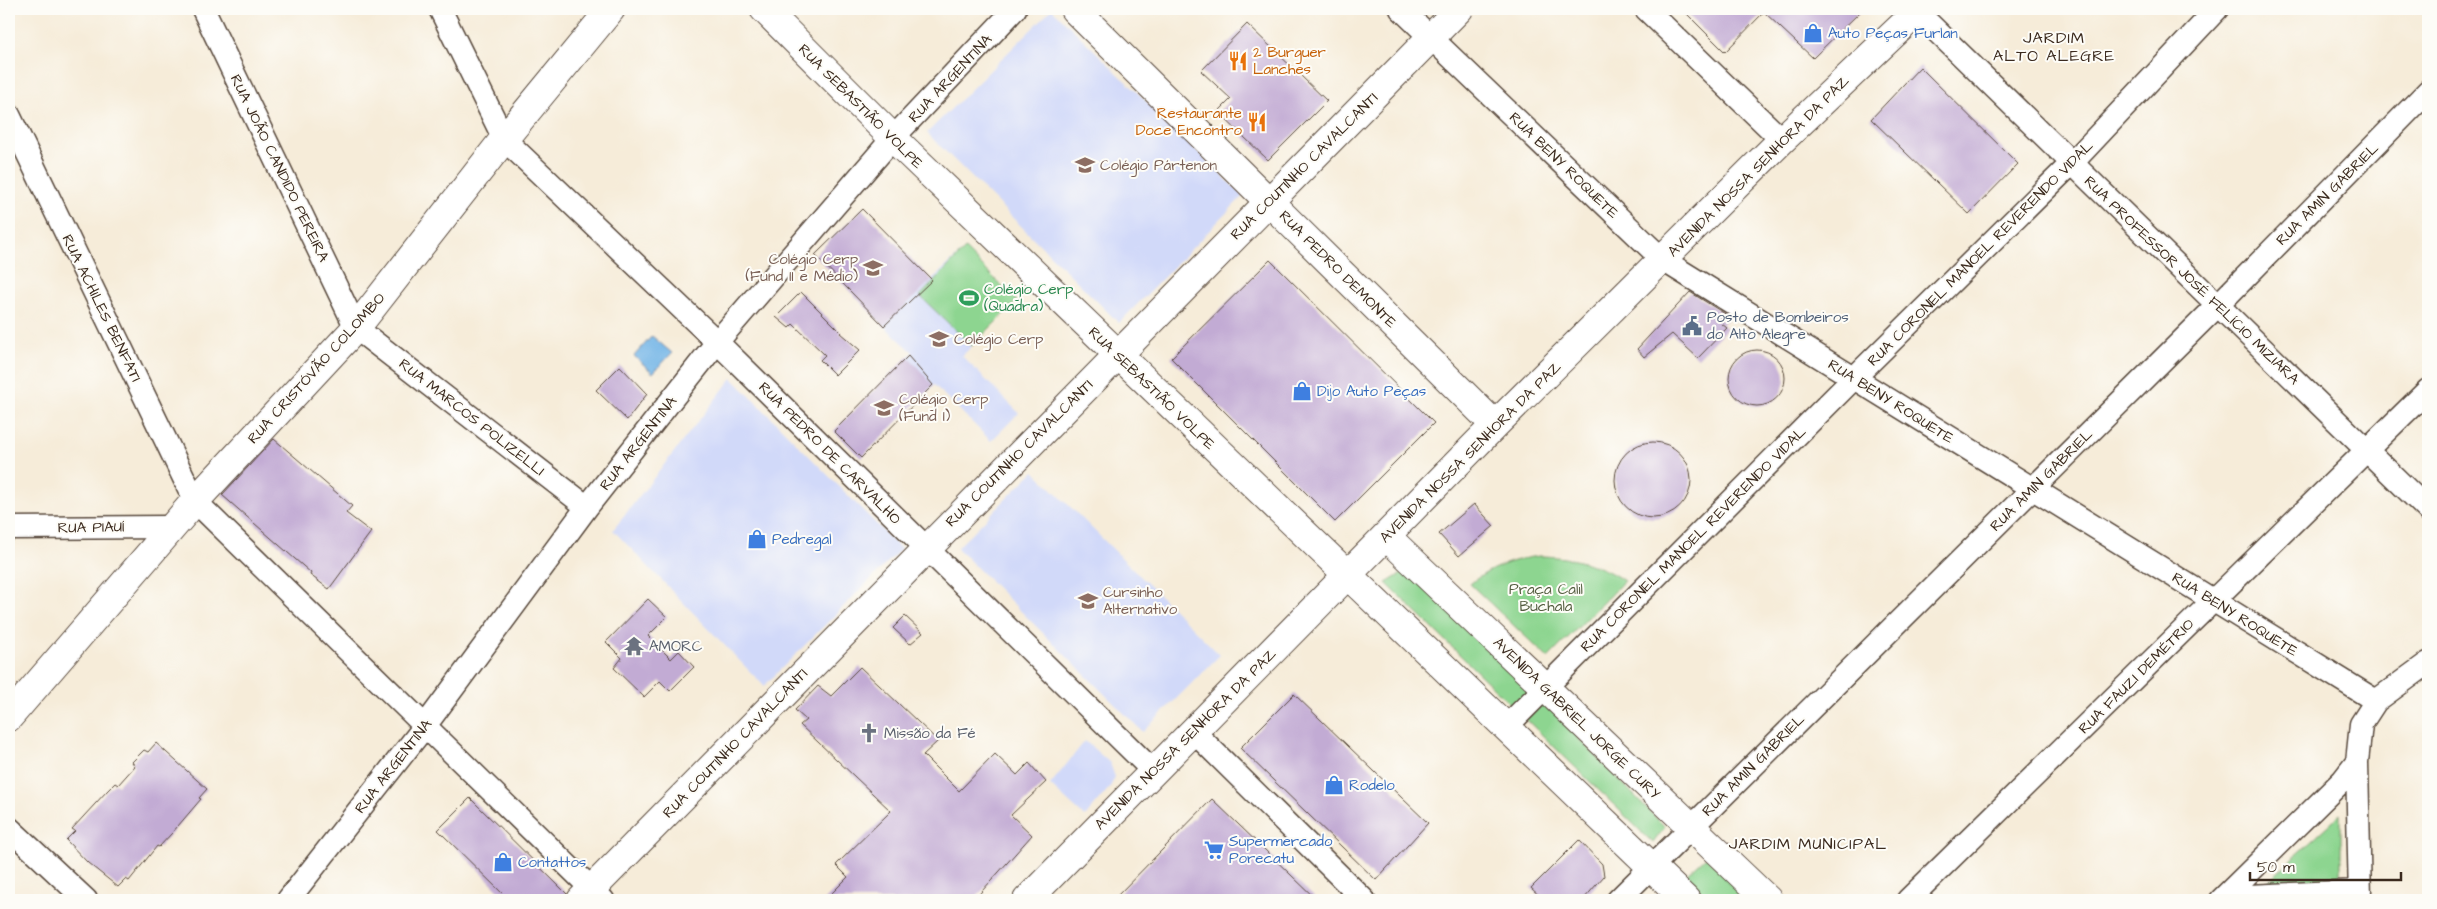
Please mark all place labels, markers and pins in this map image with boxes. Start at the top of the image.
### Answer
shop icon: Auto Peças Furlan [1802,22,1824,44]
place label: Auto Peças Furlan [1828,23,1958,44]
place label: 2 Burguer Lanches [1253,42,1326,80]
restaurant icon: 2 Burguer Lanches [1227,50,1249,72]
place label: Restaurante Doce Encontro [1136,103,1243,141]
restaurant icon: Restaurante Doce Encontro [1246,111,1268,133]
school or university icon: Colégio Pártenon [1074,154,1096,176]
place label: Colégio Pártenon [1100,155,1218,177]
place label: Colégio Cerp (Fund II e Médio) [745,249,858,287]
school or university icon: Colégio Cerp (Fund II e Médio) [862,257,884,279]
place label: Colégio Cerp (Quadra) [984,279,1073,317]
sports icon: Colégio Cerp (Quadra) [958,287,980,309]
place label: Posto de Bombeiros do Alto Alegre [1707,307,1849,346]
public building icon: Posto de Bombeiros do Alto Alegre [1681,315,1703,337]
school or university icon: Colégio Cerp [928,328,950,350]
place label: Colégio Cerp [954,329,1043,351]
shop icon: Dijo Auto Peças [1291,380,1313,402]
place label: Dijo Auto Peças [1317,381,1427,402]
place label: Colégio Cerp (Fund I) [899,389,988,427]
school or university icon: Colégio Cerp (Fund I) [873,397,895,419]
shop icon: Pedregal [746,528,768,550]
place label: Pedregal [772,529,832,551]
place label: Cursinho Alternativo [1103,582,1178,620]
school or university icon: Cursinho Alternativo [1077,590,1099,612]
temple icon: AMORC [623,635,645,657]
place label: AMORC [649,636,703,657]
church icon: Missão da Fé [858,722,880,744]
place label: Missão da Fé [884,723,976,744]
shop icon: Rodelo [1323,774,1345,796]
place label: Rodelo [1349,775,1395,796]
place label: Supermercado Porecatu [1229,831,1333,869]
supermarket icon: Supermercado Porecatu [1203,839,1225,861]
shop icon: Contattos [492,851,514,873]
place label: Contattos [518,852,587,873]

